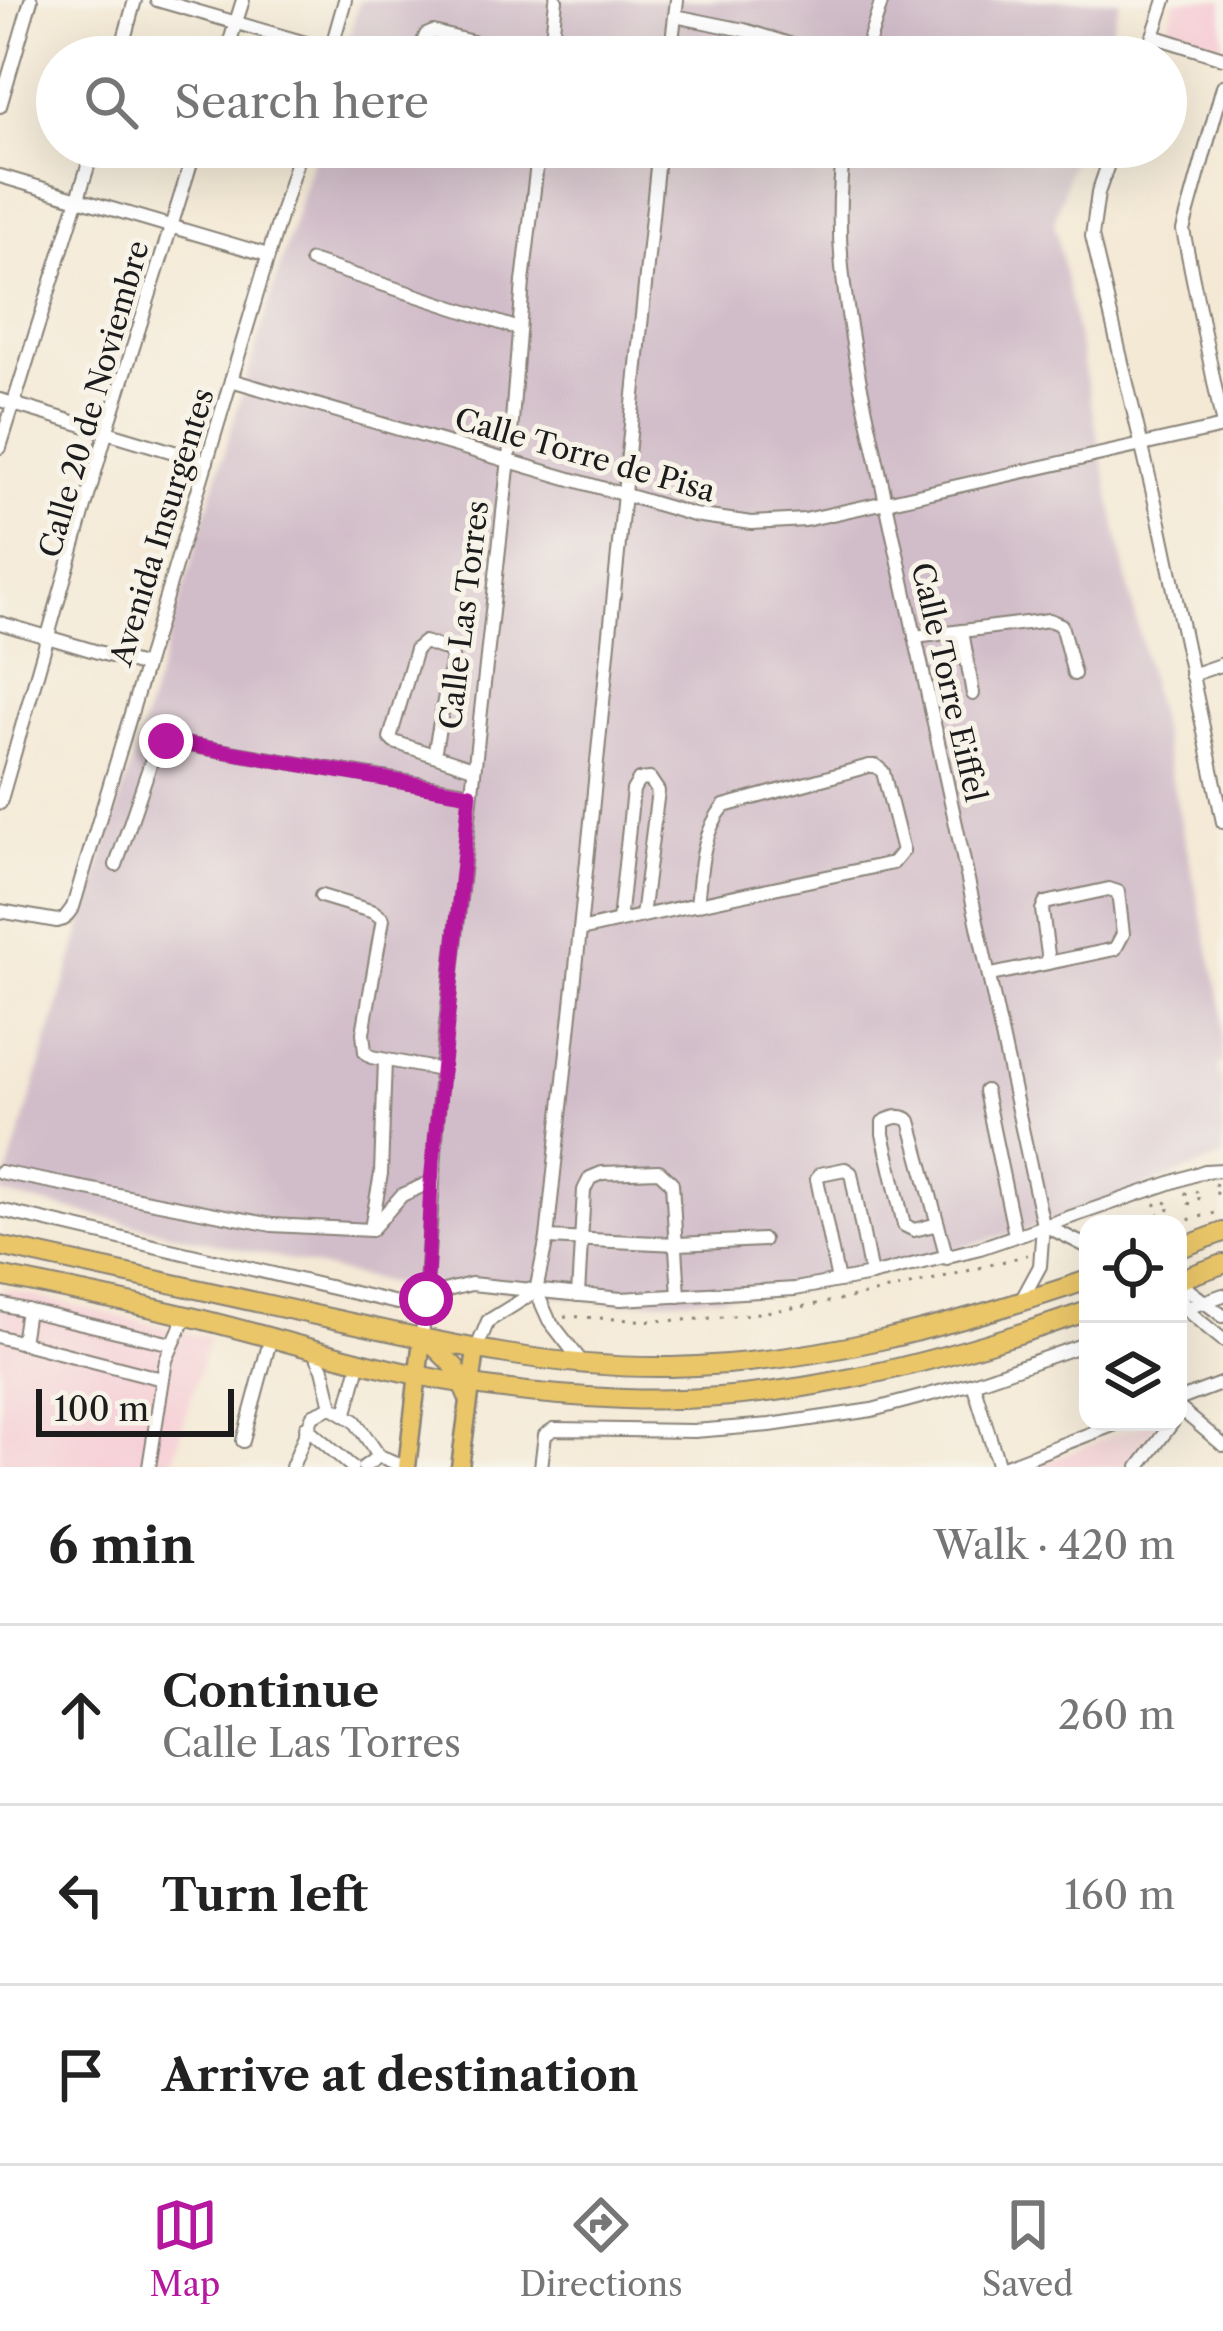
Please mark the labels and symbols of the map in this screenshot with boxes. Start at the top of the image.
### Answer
street label: Calle 20 de Noviembre [31,236,157,562]
street label: Avenida Insurgentes [102,384,222,671]
street label: Calle Torre de Pisa [450,400,720,510]
street label: Calle Las Torres [432,499,496,731]
street label: Calle Torre Eiffel [904,559,995,805]
route end [139,714,193,768]
route start [399,1272,453,1326]
scale bar [36,1383,234,1436]

